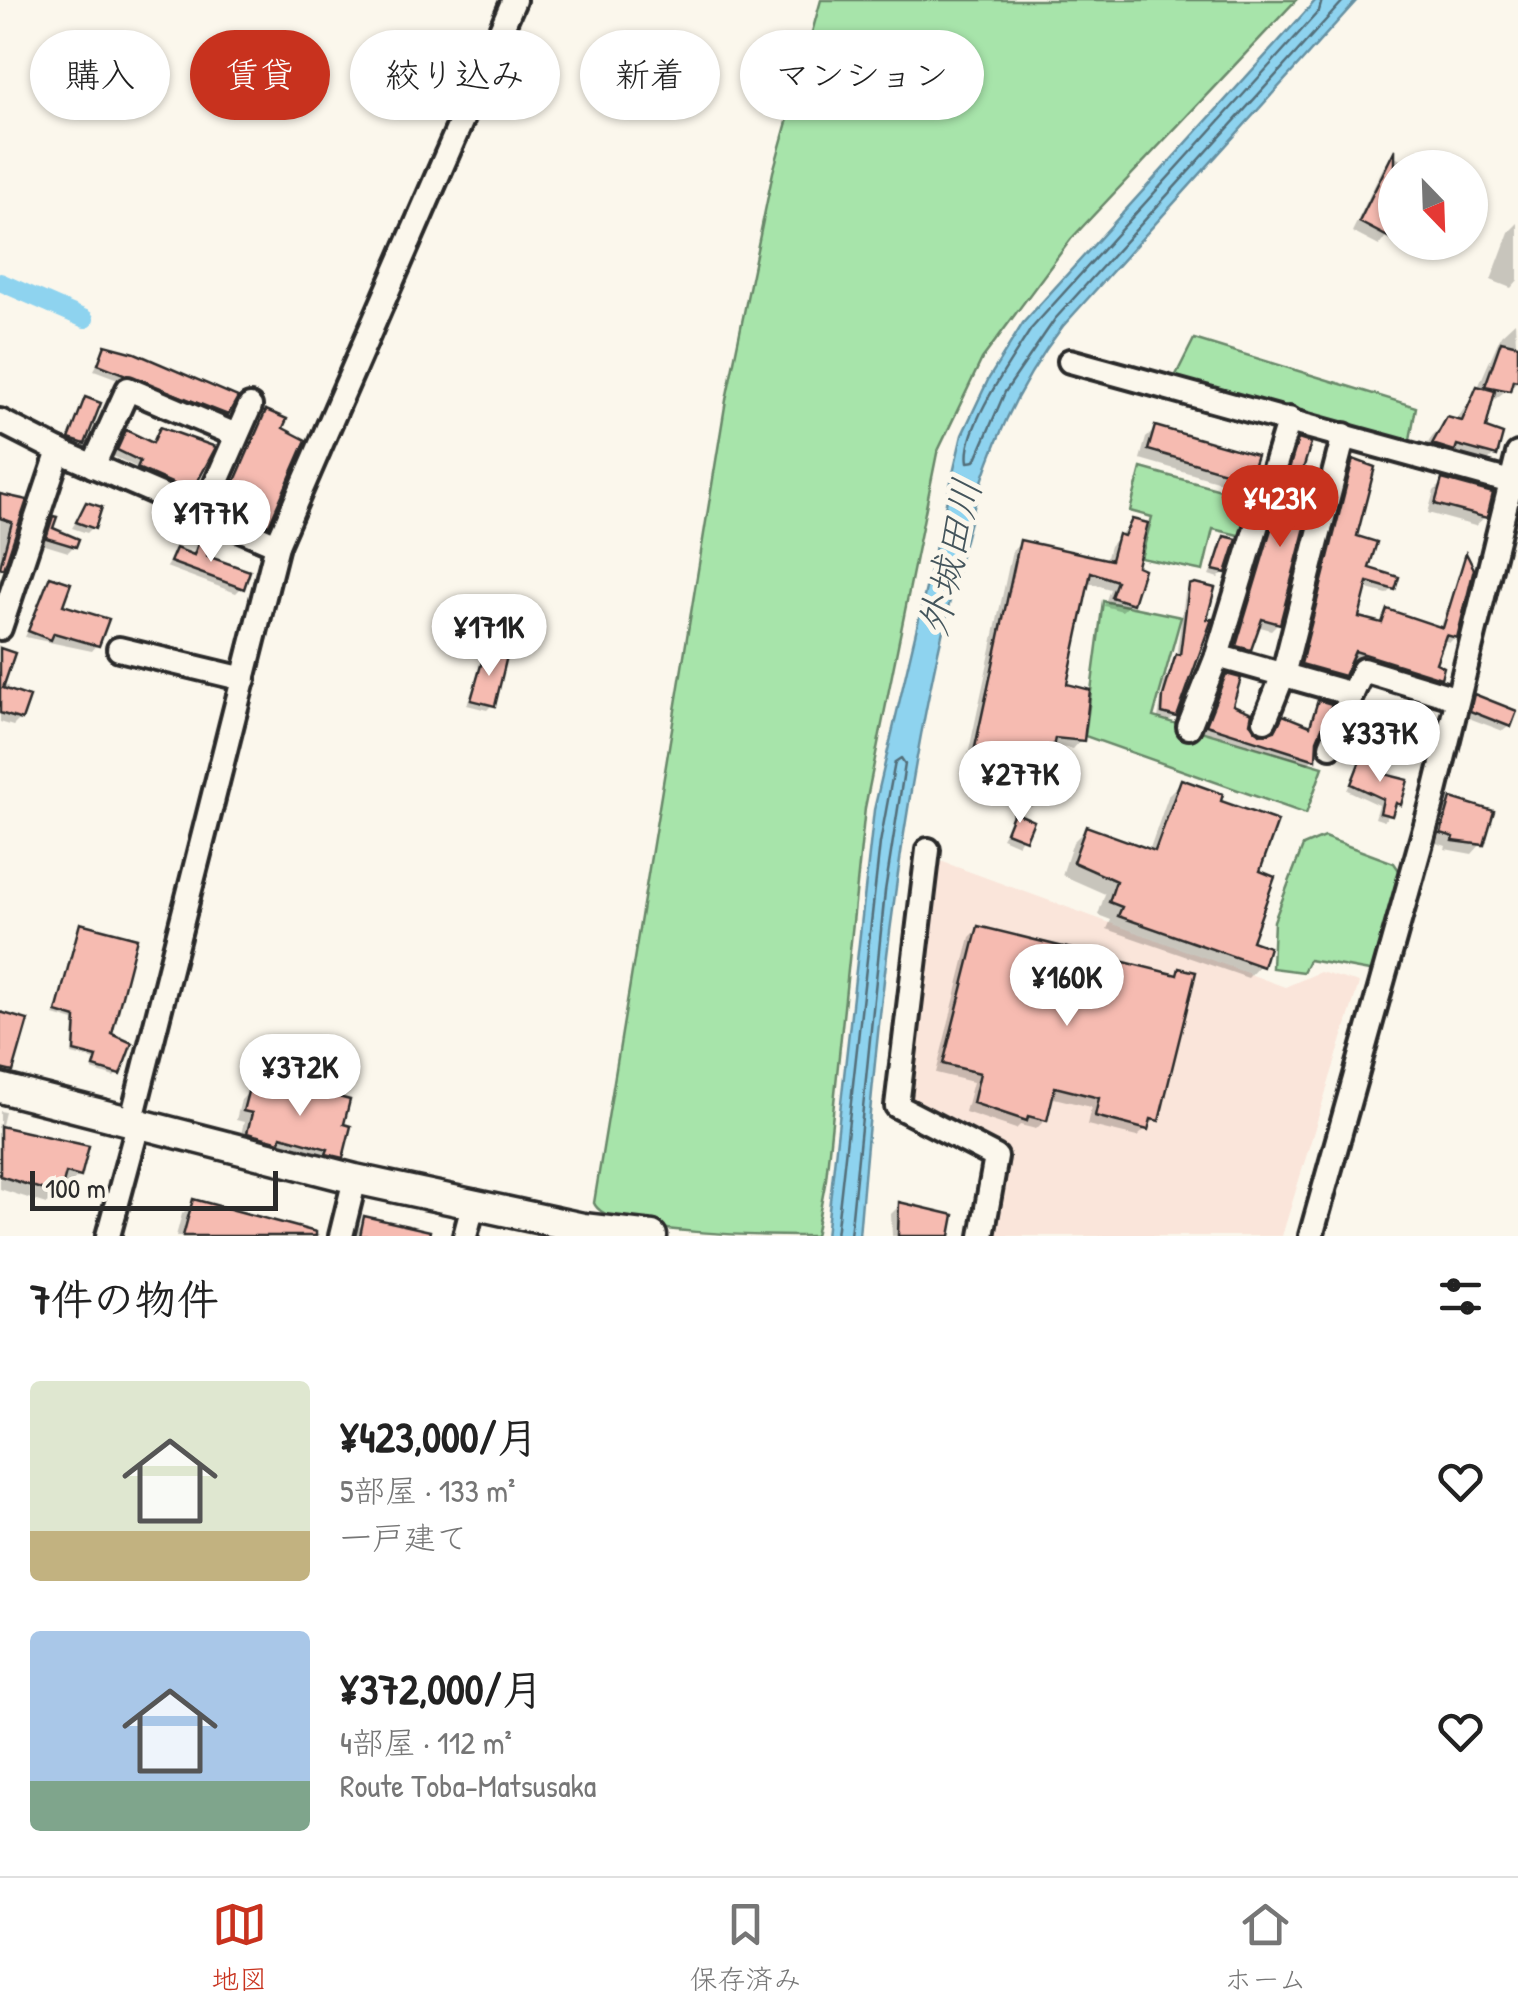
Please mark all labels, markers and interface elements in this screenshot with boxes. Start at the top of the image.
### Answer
chip: 購入 [30,30,170,120]
chip: 賃貸 [190,30,330,120]
chip: 絞り込み [350,30,560,120]
chip: 新着 [580,30,720,120]
chip: マンション [740,30,984,120]
north arrow [1378,150,1488,260]
map controls [1378,150,1488,260]
pin: ¥423K [1210,465,1350,550]
water label: 外城田川 [905,473,993,641]
text: ¥423K [1244,476,1316,519]
pin: ¥177K [141,480,281,565]
text: ¥177K [174,491,248,534]
pin: ¥171K [419,594,559,679]
text: ¥171K [454,605,524,648]
pin: ¥337K [1310,700,1450,785]
text: ¥337K [1342,711,1418,754]
pin: ¥277K [950,741,1090,826]
text: ¥277K [981,752,1059,795]
pin: ¥160K [997,944,1137,1029]
text: ¥160K [1032,955,1102,998]
pin: ¥372K [230,1034,370,1119]
text: ¥372K [262,1045,338,1088]
scale bar [30,1166,278,1210]
text: 100 m [45,1169,106,1207]
icon: filters [1433,1269,1488,1324]
text: 7件の物件 [30,1270,219,1327]
text: ¥423,000/月 [340,1408,538,1465]
icon: home [110,1421,230,1541]
icon: heart [1433,1454,1488,1509]
text: 5部屋 · 133 m² [340,1469,515,1512]
text: 一戸建て [340,1516,468,1559]
text: ¥372,000/月 [340,1660,543,1717]
icon: home [110,1671,230,1791]
icon: heart [1433,1704,1488,1759]
text: 4部屋 · 112 m² [340,1721,512,1764]
text: Route Toba-Matsusaka [340,1764,596,1807]
tab: 地図 [211,1897,267,1998]
tab: 保存済み [690,1897,802,1998]
tab: ホーム [1224,1897,1307,1998]

